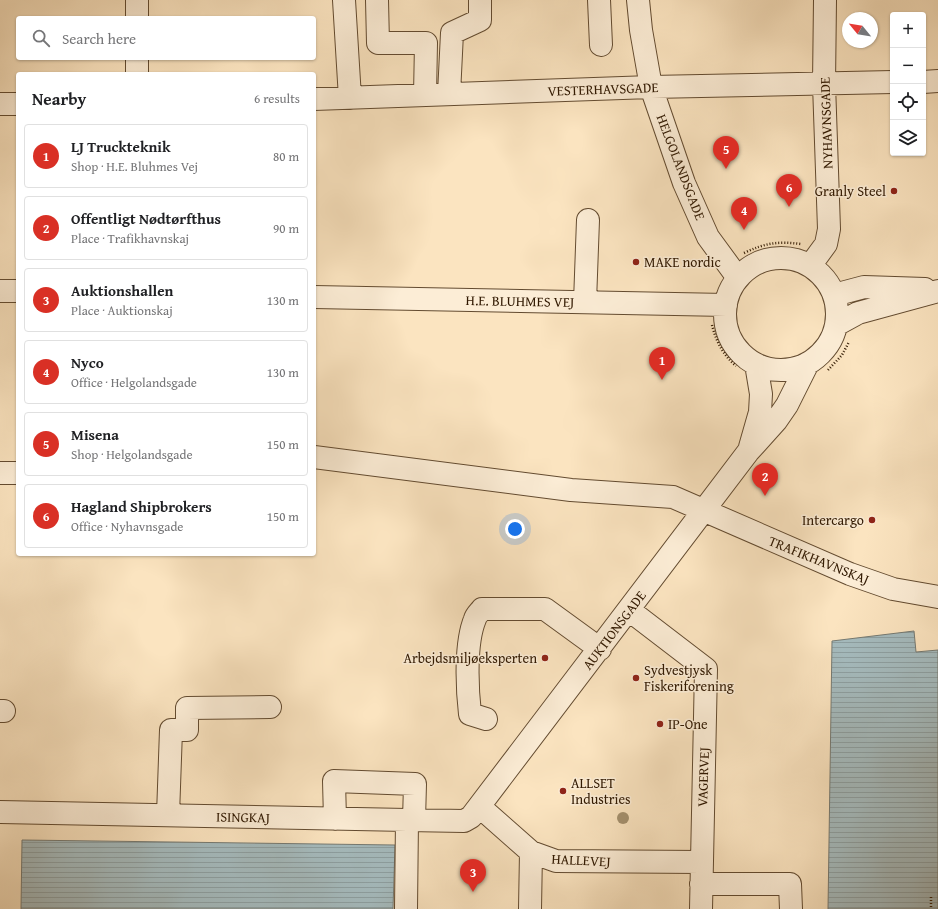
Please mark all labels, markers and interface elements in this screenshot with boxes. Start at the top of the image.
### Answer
north arrow [842,12,878,48]
map controls [890,12,926,156]
button: + [890,12,926,48]
search box [16,16,316,60]
icon: search [30,27,52,49]
text: Search here [62,28,136,49]
button: − [890,48,926,84]
street label: VESTERHAVSGADE [547,77,659,101]
street label: NYHAVNSGADE [814,77,838,169]
button: locate [890,84,926,120]
text: Nearby [32,86,86,111]
text: 6 results [254,89,300,108]
street label: HELGOLANDSGADE [652,111,710,223]
button: layers [890,120,926,156]
text: LJ Truckteknik [71,136,170,157]
pin: 5 [713,136,739,169]
text: 1 [43,147,49,166]
text: 80 m [273,147,299,166]
text: Shop · H.E. Bluhmes Vej [71,157,198,176]
pin: 6 [776,174,802,207]
place label: Granly Steel [815,181,886,201]
marker: Granly Steel [889,186,899,196]
pin: 4 [731,197,757,230]
text: Offentligt Nødtørfthus [71,208,221,229]
text: 2 [43,219,49,238]
text: 90 m [273,219,299,238]
text: Place · Trafikhavnskaj [71,229,189,248]
place label: MAKE nordic [644,252,721,272]
marker: MAKE nordic [631,257,641,267]
text: Auktionshallen [71,280,173,301]
street label: H.E. BLUHMES VEJ [465,290,575,312]
text: 3 [43,291,49,310]
text: 130 m [267,291,299,310]
text: Place · Auktionskaj [71,301,173,320]
pin: 1 [649,347,675,380]
text: Nyco [71,352,104,373]
text: 4 [43,363,49,382]
text: 130 m [267,363,299,382]
text: Office · Helgolandsgade [71,373,197,392]
text: Misena [71,424,119,445]
text: 5 [43,435,49,454]
text: 150 m [267,435,299,454]
text: Shop · Helgolandsgade [71,445,193,464]
pin: 2 [752,463,778,496]
text: Hagland Shipbrokers [71,496,212,517]
text: 6 [43,507,49,526]
text: 150 m [267,507,299,526]
place label: Intercargo [802,510,864,530]
marker: Intercargo [867,515,877,525]
text: Office · Nyhavnsgade [71,517,183,536]
your location [505,519,525,539]
street label: TRAFIKHAVNSKAJ [766,531,872,589]
street label: AUKTIONSGADE [578,586,650,674]
place label: Arbejdsmiljøeksperten [403,648,537,668]
marker: Arbejdsmiljøeksperten [540,653,550,663]
place label: Sydvestjysk Fiskeriforening [644,660,734,696]
marker: Sydvestjysk Fiskeriforening [631,673,641,683]
place label: IP-One [668,714,708,734]
marker: IP-One [655,719,665,729]
street label: VAGERVEJ [692,747,714,807]
place label: ALLSET Industries [571,773,631,809]
marker: ALLSET Industries [558,786,568,796]
street label: ISINGKAJ [216,807,270,827]
street label: HALLEVEJ [551,848,611,872]
pin: 3 [460,859,486,892]

